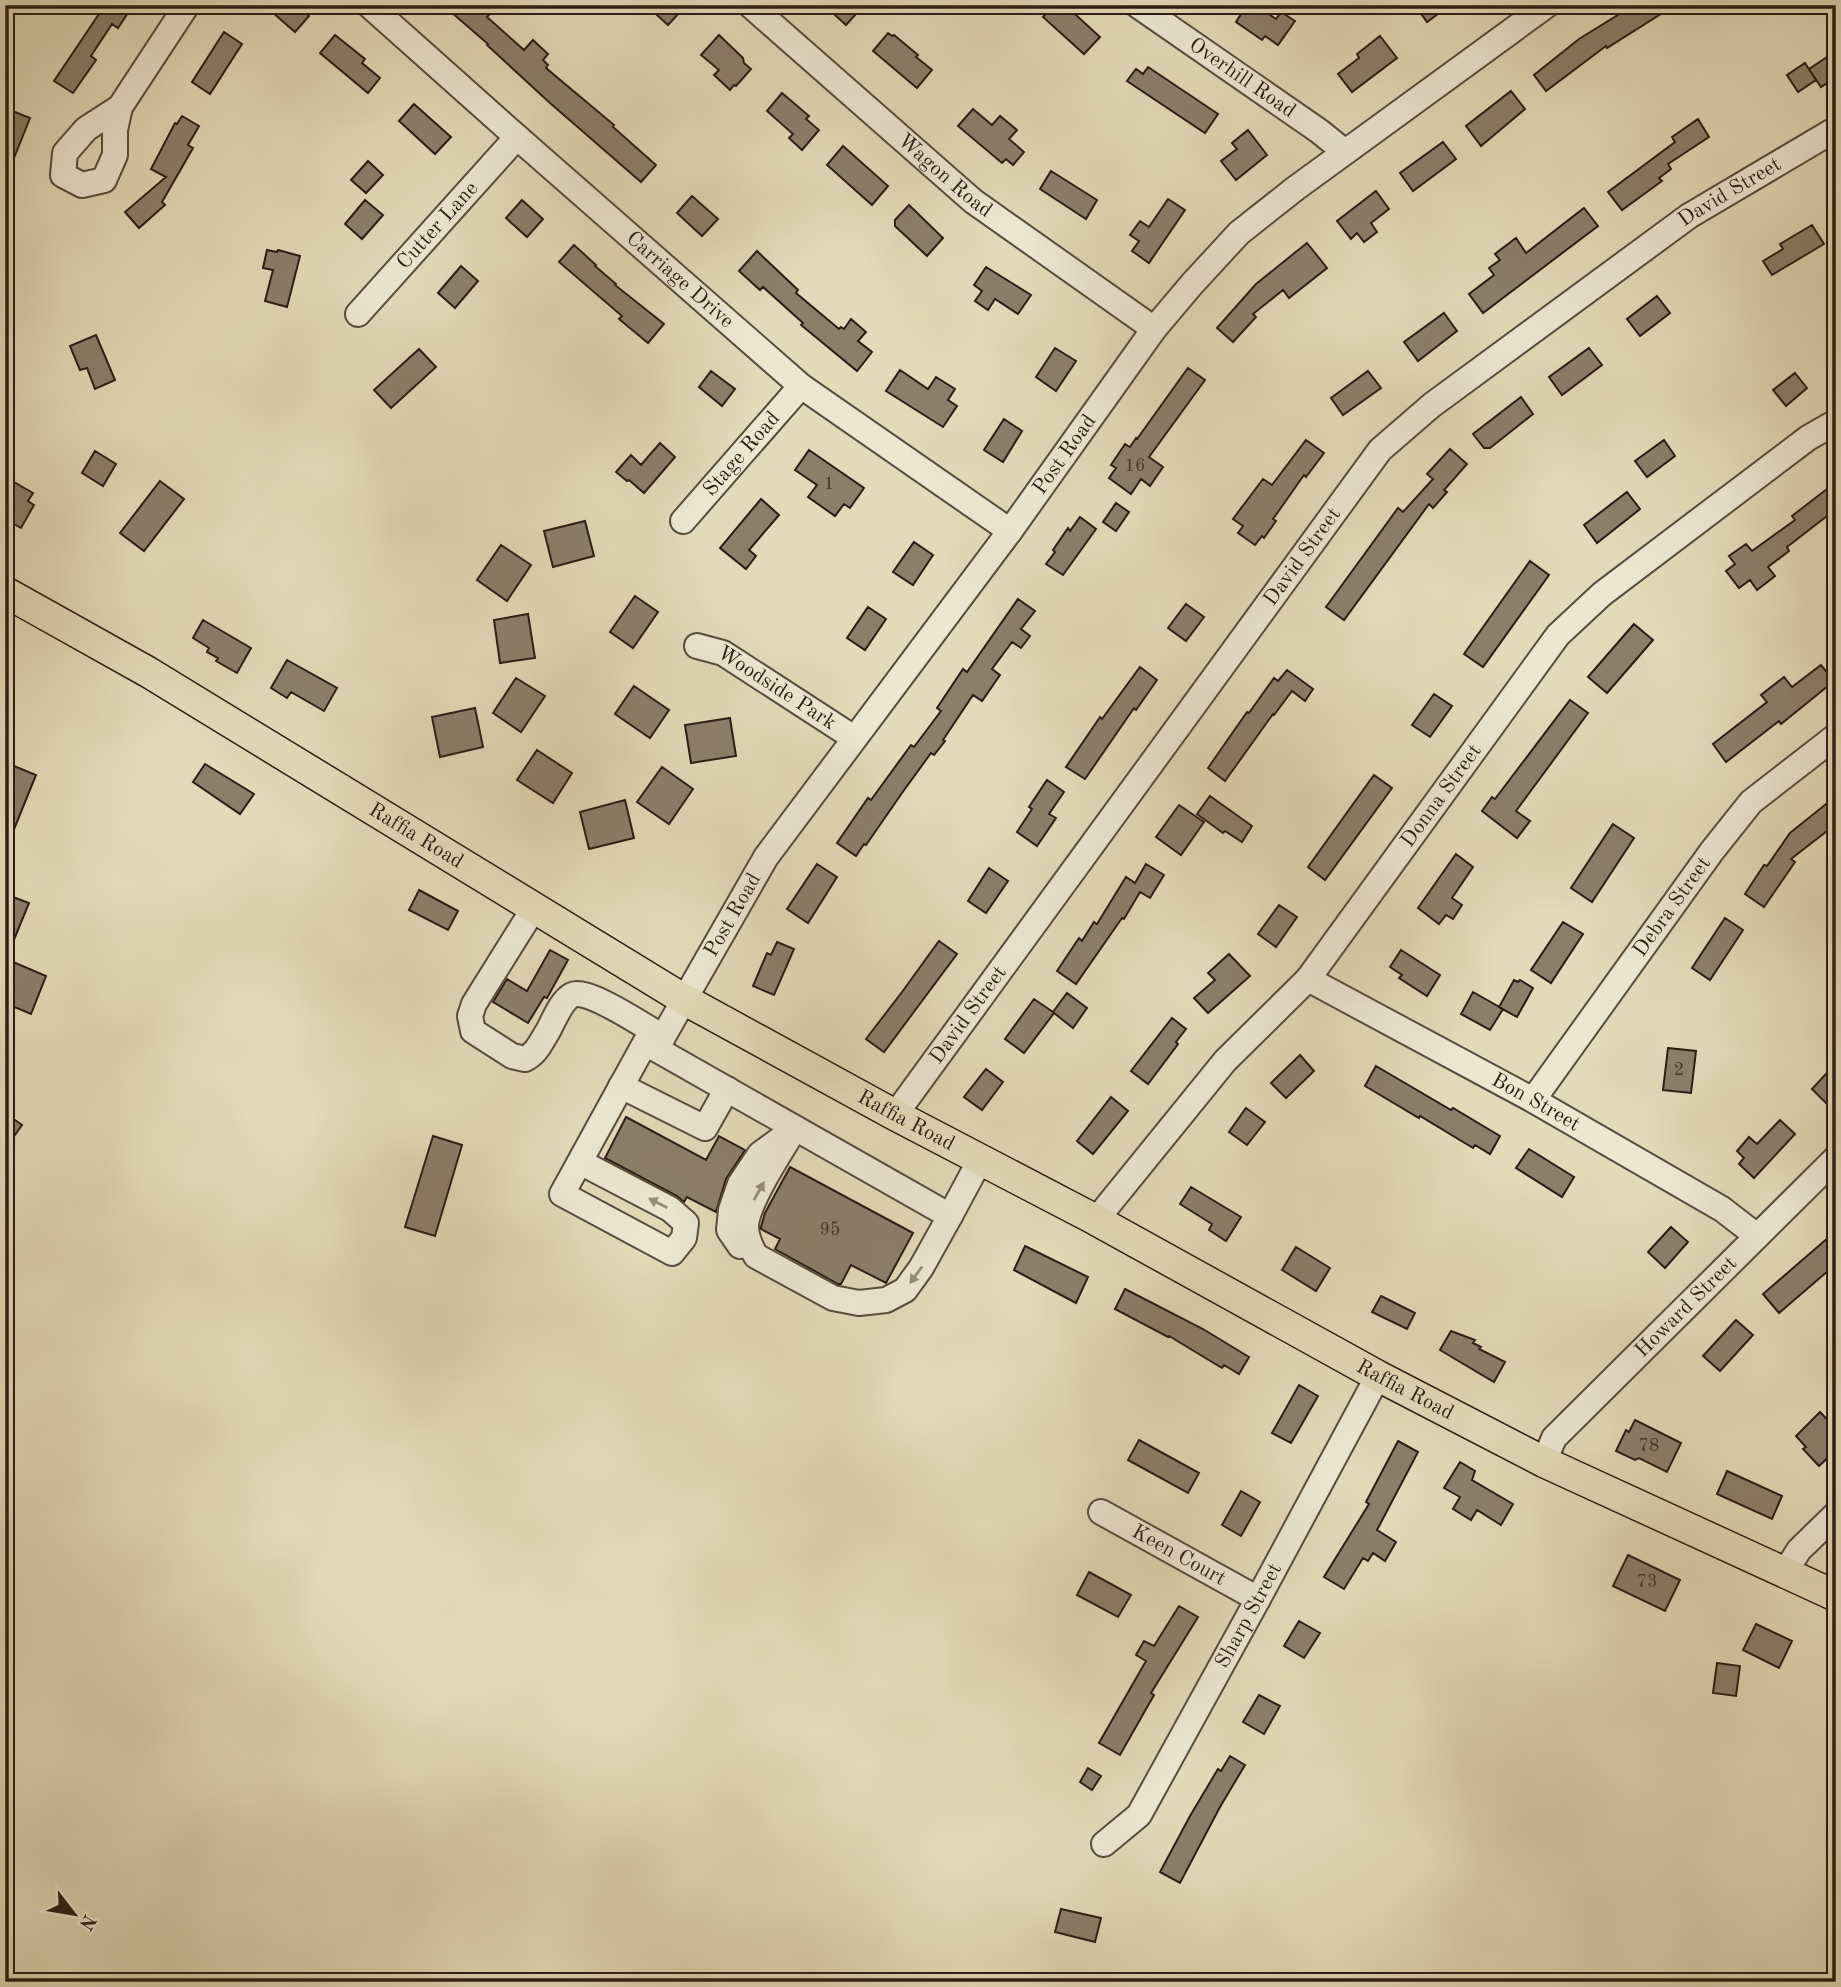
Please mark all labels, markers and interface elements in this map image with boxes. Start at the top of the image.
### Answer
street label: Overhill Road [1185,34,1299,122]
street label: Wagon Road [894,129,996,221]
street label: David Street [1674,154,1785,231]
street label: Cutter Lane [393,178,482,273]
street label: Carriage Drive [622,227,738,332]
street label: Stage Road [699,408,784,500]
street label: Post Road [1029,411,1100,498]
house number: 16 [1125,457,1145,475]
house number: 1 [824,475,834,493]
street label: David Street [1260,504,1345,610]
street label: Woodside Park [714,642,840,734]
street label: Donna Street [1397,740,1485,851]
street label: Raffia Road [365,799,467,873]
street label: Debra Street [1629,853,1715,961]
street label: Post Road [701,870,765,961]
street label: David Street [926,962,1011,1068]
house number: 2 [1674,1061,1684,1079]
street label: Bon Street [1488,1069,1584,1135]
street label: Raffia Road [854,1086,958,1155]
one-way arrow [753,1180,765,1200]
one-way arrow [649,1197,668,1209]
house number: 95 [820,1221,840,1239]
street label: Howard Street [1631,1252,1741,1362]
one-way arrow [909,1266,923,1284]
street label: Raffia Road [1353,1356,1457,1424]
house number: 78 [1639,1437,1659,1455]
street label: Keen Court [1128,1521,1229,1590]
street label: Sharp Street [1212,1560,1286,1672]
house number: 73 [1637,1573,1657,1591]
north arrow [38,1878,108,1948]
text: N [74,1910,98,1933]

